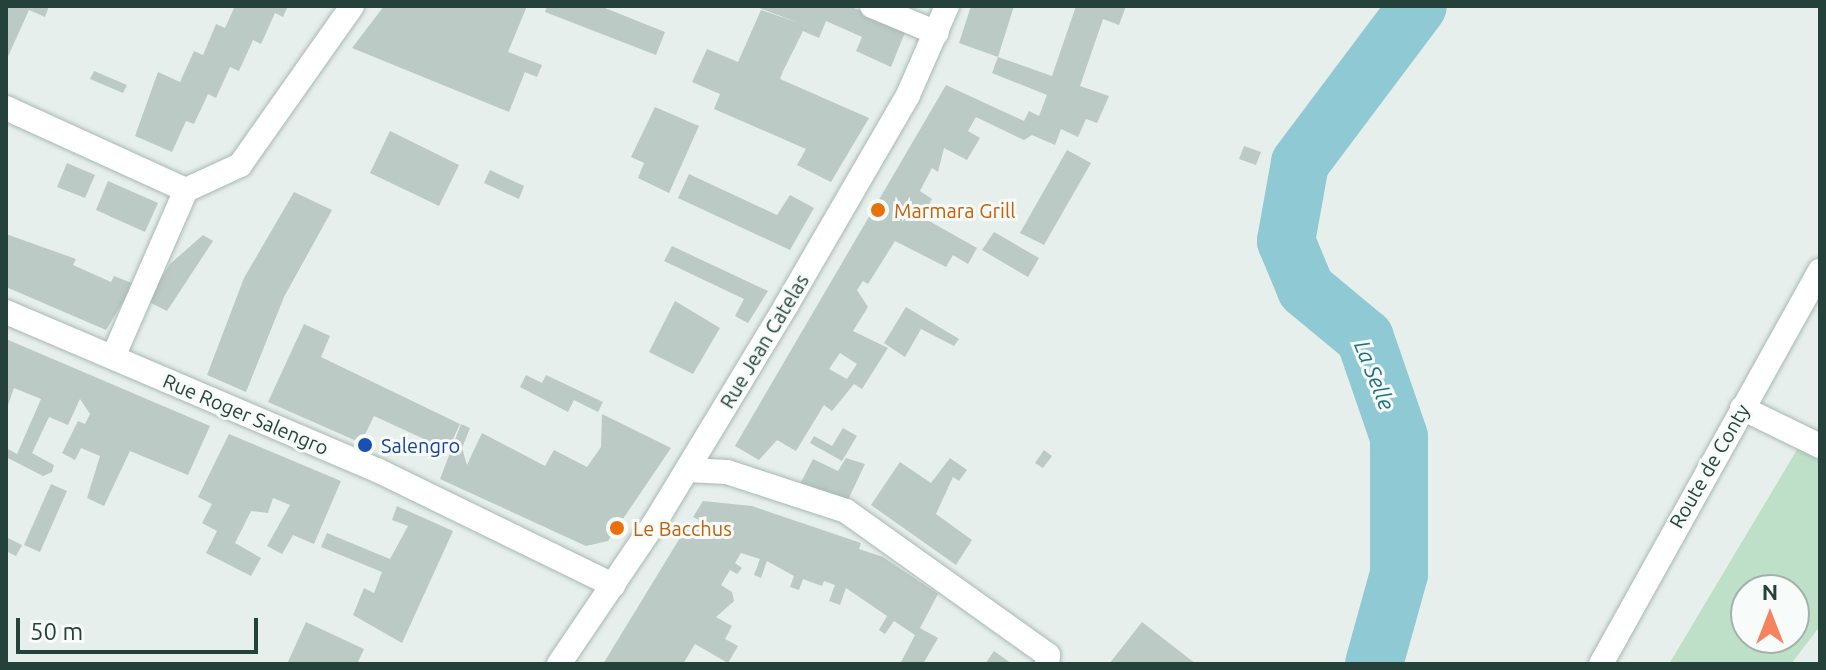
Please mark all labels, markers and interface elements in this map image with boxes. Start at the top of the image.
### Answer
place label: Marmara Grill [894,198,1015,222]
marker: Marmara Grill [869,201,887,219]
street label: Rue Jean Catelas [714,270,814,412]
water label: La Selle [1349,336,1401,414]
street label: Rue Roger Salengro [160,368,332,460]
street label: Route de Conty [1664,400,1754,532]
place label: Salengro [381,433,460,457]
marker: Salengro [356,436,374,454]
place label: Le Bacchus [633,516,732,540]
marker: Le Bacchus [608,519,626,537]
north arrow [1730,574,1810,654]
text: N [1762,579,1778,604]
scale bar [20,602,262,652]
text: 50 m [30,618,83,645]

